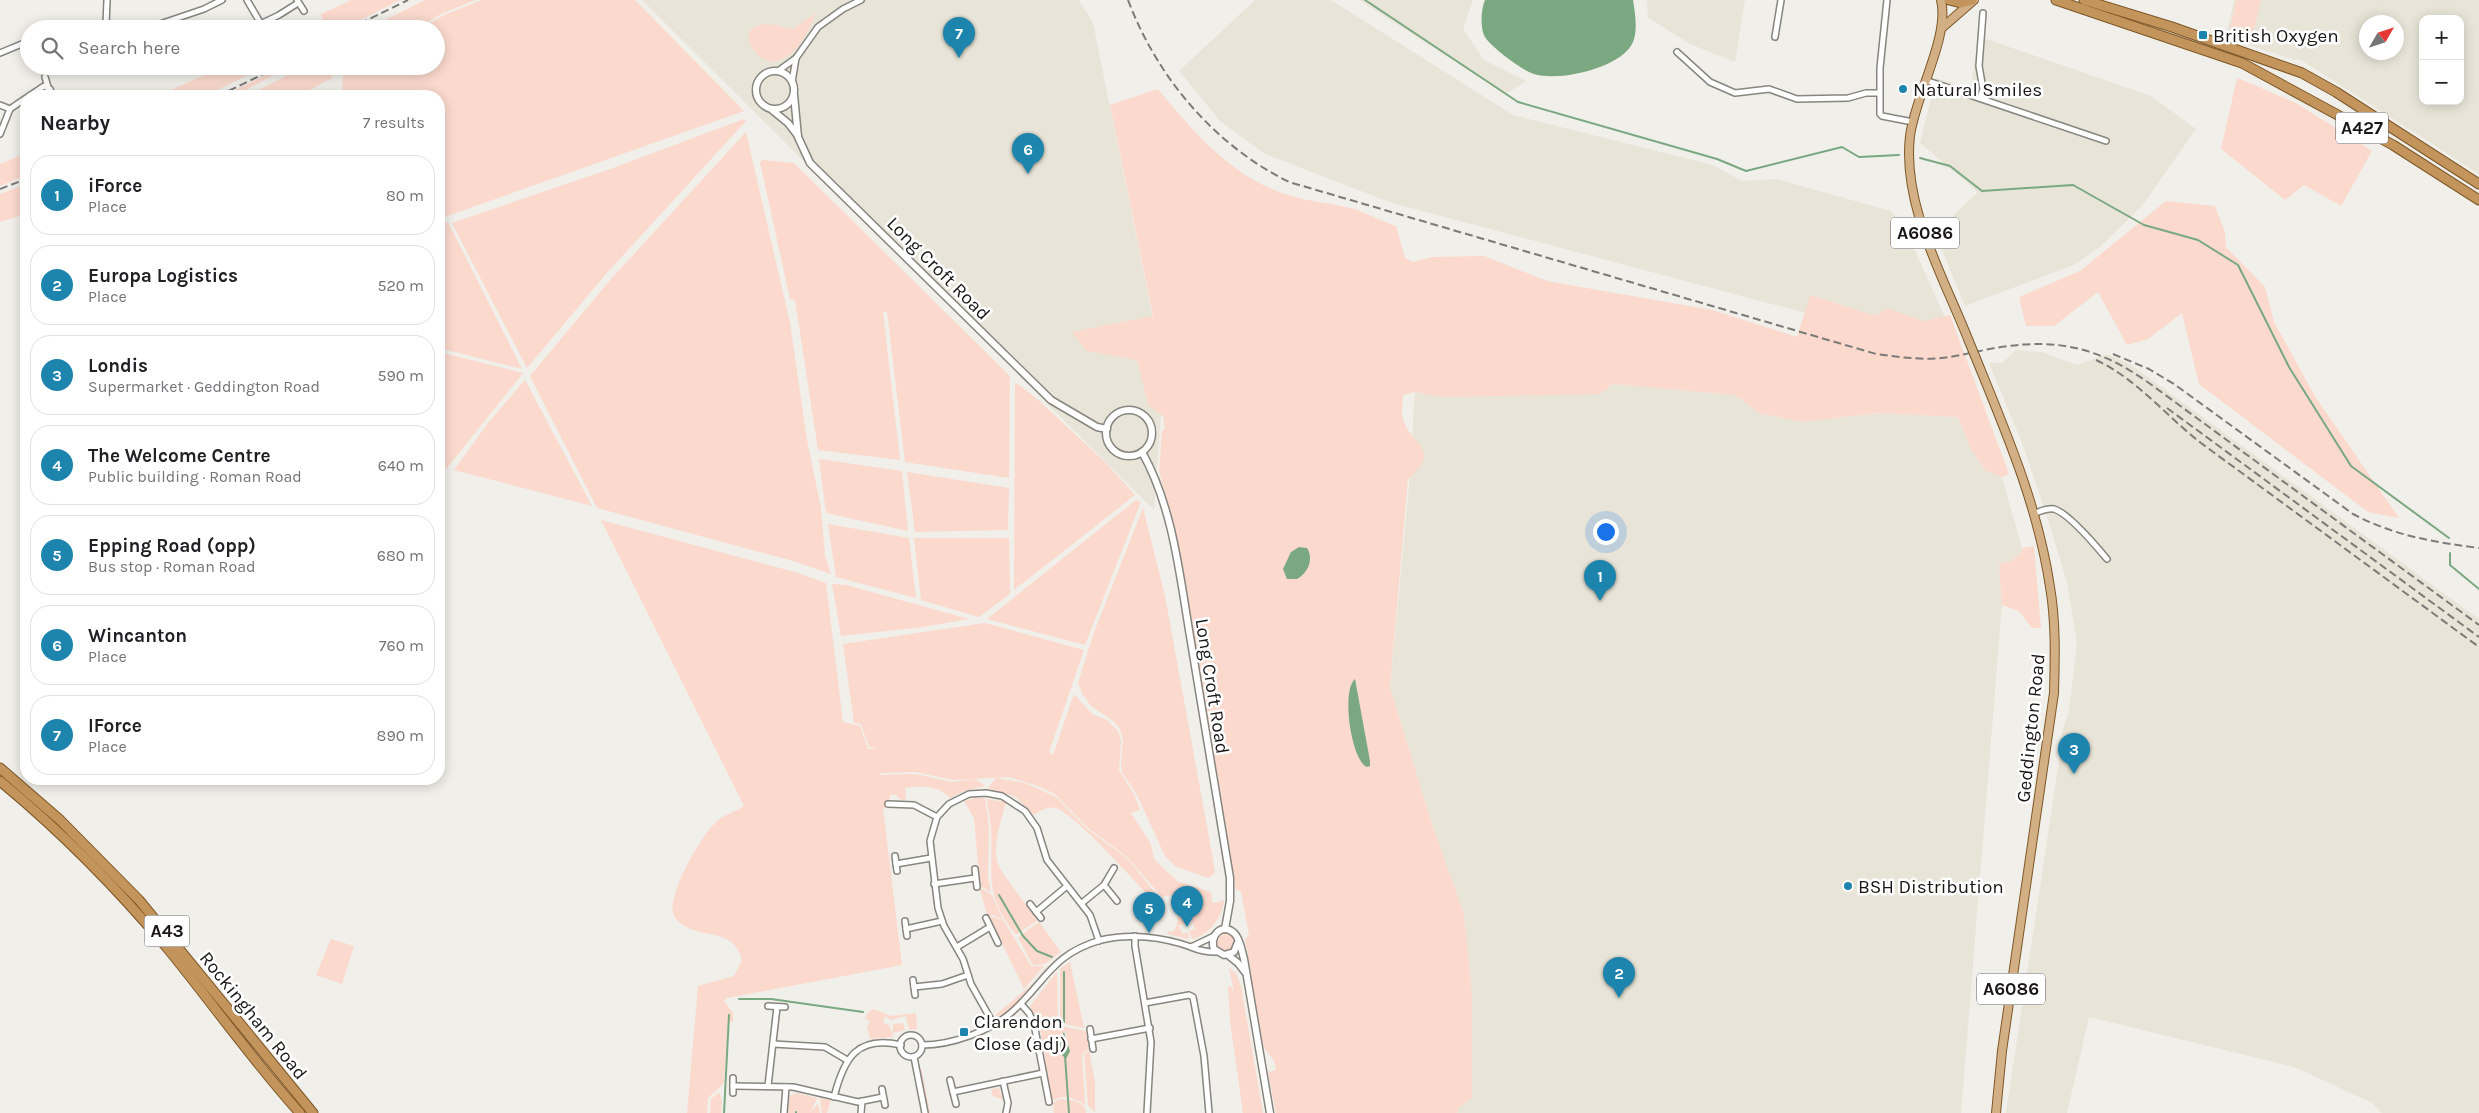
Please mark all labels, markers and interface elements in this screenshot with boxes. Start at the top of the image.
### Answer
north arrow [2359,15,2404,60]
map controls [2419,15,2464,105]
button: + [2419,15,2464,60]
pin: 7 [943,17,975,58]
search box [20,20,445,75]
place label: British Oxygen [2213,25,2339,47]
marker: British Oxygen [2197,29,2209,41]
icon: search [38,34,66,62]
text: Search here [78,37,180,59]
button: − [2419,60,2464,105]
place label: Natural Smiles [1913,79,2042,101]
marker: Natural Smiles [1897,83,1909,95]
text: Nearby [40,111,110,135]
road number: A427 [2336,112,2388,144]
text: 7 results [363,113,425,132]
pin: 6 [1012,133,1044,174]
text: iForce [88,175,142,197]
text: 1 [54,186,60,205]
text: 80 m [386,186,424,205]
text: Place [88,197,127,216]
street label: Long Croft Road [882,213,994,325]
road number: A6086 [1891,218,1959,248]
text: Europa Logistics [88,265,238,287]
text: 2 [52,276,62,295]
text: 520 m [377,276,424,295]
text: Place [88,287,127,306]
text: Londis [88,355,148,377]
text: 3 [52,366,62,385]
text: 590 m [377,366,424,385]
text: Supermarket · Geddington Road [88,377,320,396]
text: The Welcome Centre [88,445,271,467]
text: 4 [52,456,62,475]
text: 640 m [378,456,424,475]
text: Public building · Roman Road [88,467,302,486]
your location [1593,519,1619,545]
text: Epping Road (opp) [88,535,256,557]
text: 5 [52,546,62,565]
text: 680 m [377,546,424,565]
text: Bus stop · Roman Road [88,557,255,576]
pin: 1 [1584,560,1616,601]
street label: Long Croft Road [1190,617,1234,755]
text: Wincanton [88,625,187,647]
text: 6 [52,636,62,655]
text: 760 m [379,636,424,655]
text: Place [88,647,127,666]
street label: Geddington Road [2012,653,2050,804]
text: IForce [88,715,142,737]
text: 7 [53,726,61,745]
text: 890 m [377,726,424,745]
pin: 3 [2058,733,2090,774]
text: Place [88,737,127,756]
place label: BSH Distribution [1858,876,2004,898]
marker: BSH Distribution [1842,880,1854,892]
pin: 4 [1171,886,1203,927]
pin: 5 [1133,892,1165,933]
road number: A43 [144,916,190,946]
street label: Rockingham Road [195,947,312,1084]
pin: 2 [1603,957,1635,998]
road number: A6086 [1977,974,2045,1004]
place label: Clarendon Close (adj) [974,1011,1067,1055]
marker: Clarendon Close (adj) [958,1026,970,1038]

